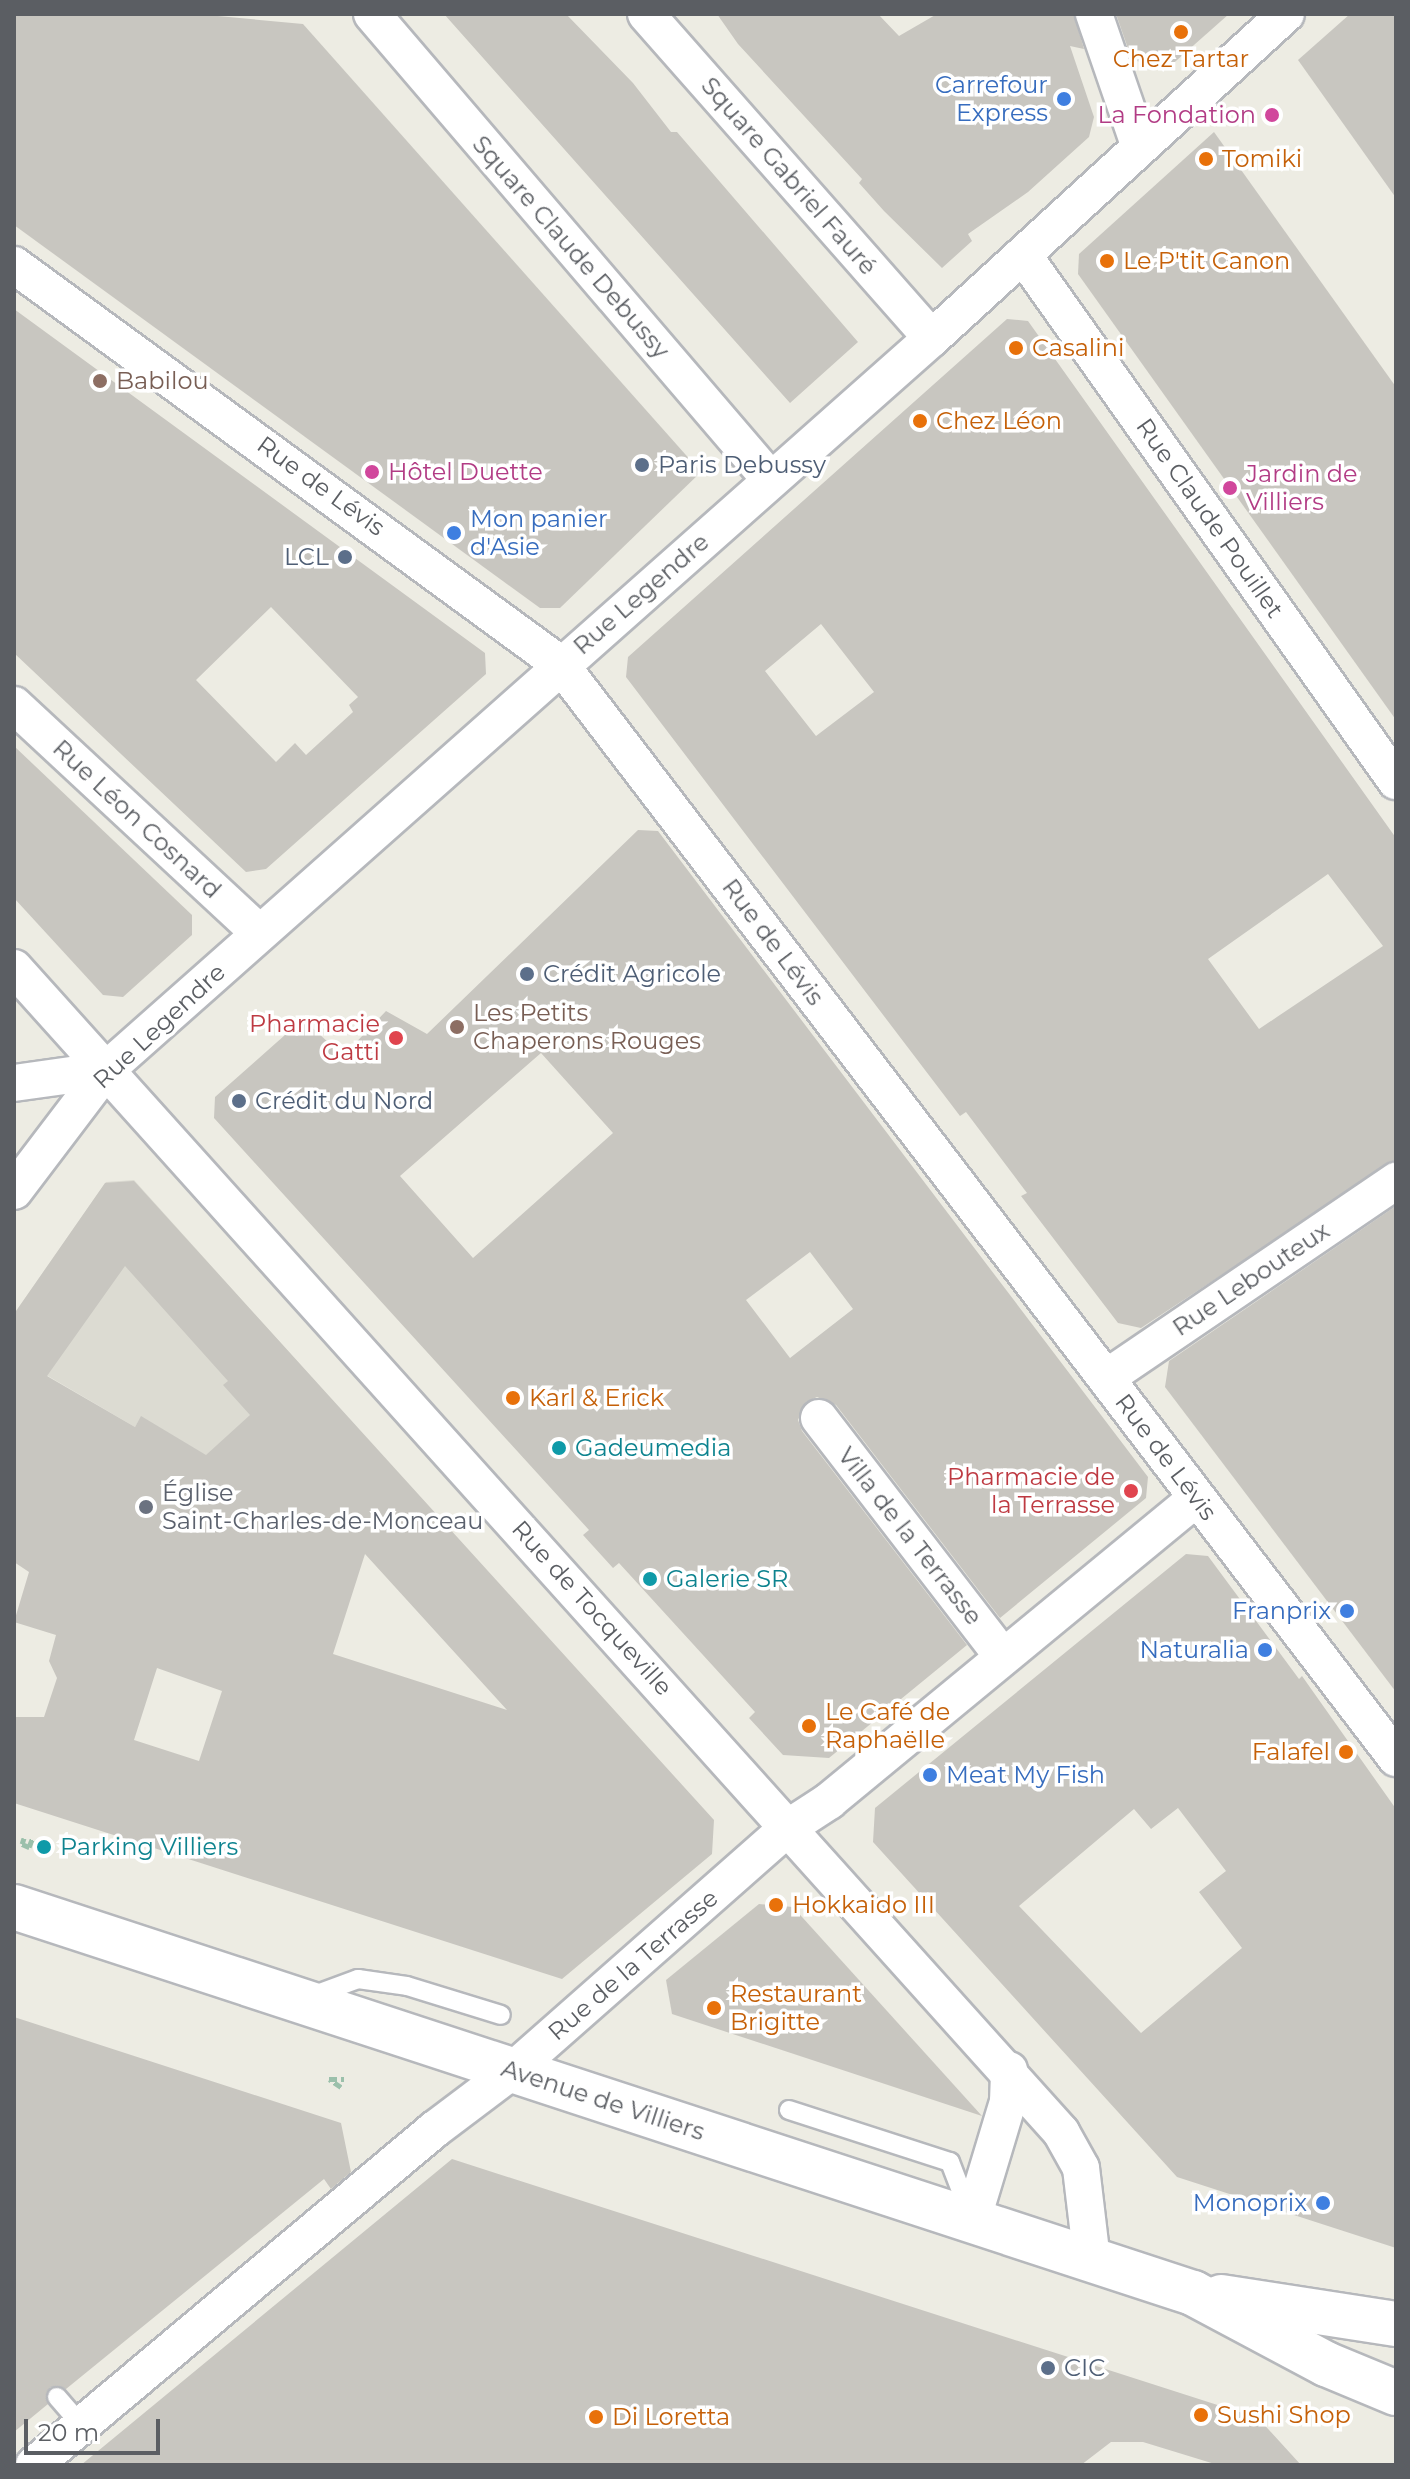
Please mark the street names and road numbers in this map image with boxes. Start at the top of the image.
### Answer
street label: Square Gabriel Fauré [695,71,883,281]
street label: Square Claude Debussy [467,130,675,364]
street label: Rue Claude Pouillet [1130,413,1290,623]
street label: Rue de Lévis [252,430,390,542]
street label: Rue Legendre [567,527,715,661]
street label: Rue Léon Cosnard [47,734,227,904]
street label: Rue de Lévis [716,873,830,1011]
street label: Rue Legendre [87,958,231,1094]
street label: Rue Lebouteux [1167,1216,1335,1342]
street label: Rue de Lévis [1109,1388,1223,1526]
street label: Villa de la Terrasse [832,1442,988,1630]
street label: Rue de Tocqueville [506,1515,678,1701]
street label: Rue de la Terrasse [542,1883,724,2047]
street label: Avenue de Villiers [498,2054,708,2146]

